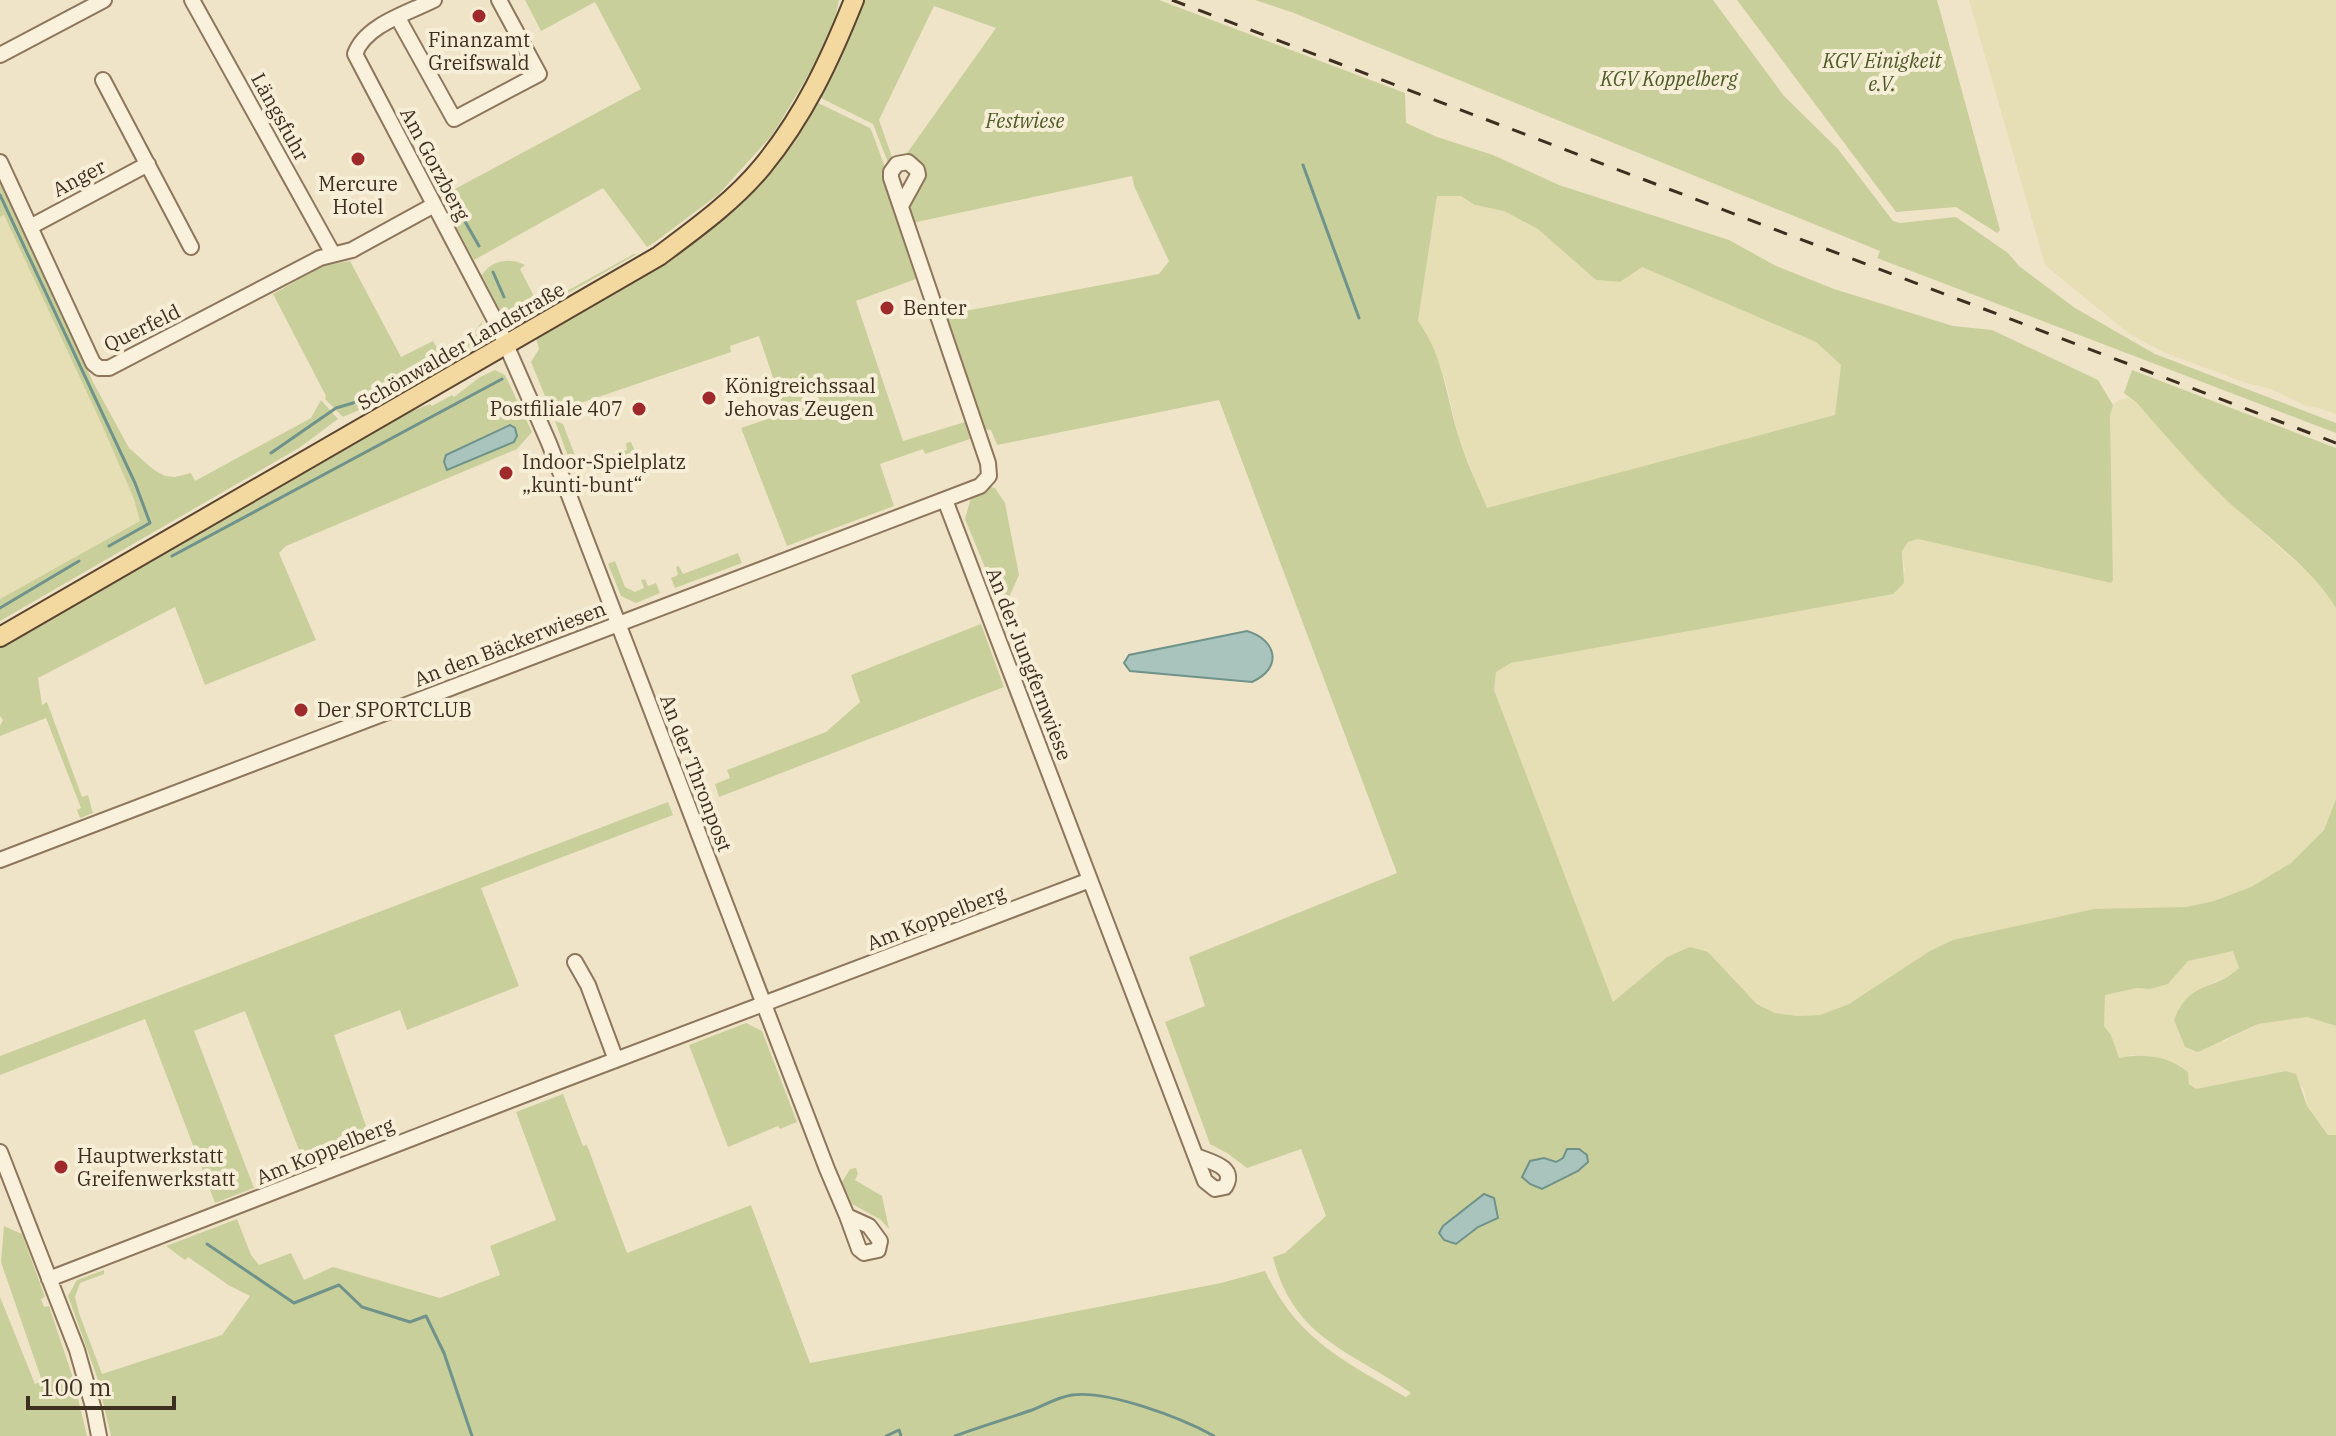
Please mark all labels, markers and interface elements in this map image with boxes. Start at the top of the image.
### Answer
marker: Finanzamt Greifswald [470,7,488,25]
place label: Finanzamt Greifswald [428,26,530,76]
park label: KGV Einigkeit e.V. [1821,47,1942,97]
park label: KGV Koppelberg [1599,65,1738,92]
street label: Längsfuhr [245,68,316,166]
street label: Am Gorzberg [394,102,477,225]
park label: Festwiese [985,107,1065,134]
marker: Mercure Hotel [349,150,367,168]
street label: Anger [47,152,110,203]
place label: Mercure Hotel [318,170,398,220]
street label: Schönwalder Landstraße [352,275,569,416]
place label: Benter [903,294,967,321]
street label: Querfeld [99,297,185,358]
marker: Benter [878,299,896,317]
place label: Königreichssaal Jehovas Zeugen [725,372,876,422]
marker: Königreichssaal Jehovas Zeugen [700,389,718,407]
place label: Postfiliale 407 [490,395,623,422]
marker: Postfiliale 407 [630,400,648,418]
place label: Indoor-Spielplatz „kunti-bunt“ [522,448,686,498]
marker: Indoor-Spielplatz „kunti-bunt“ [497,464,515,482]
street label: An der Jungfernwiese [980,564,1079,764]
street label: An den Bäckerwiesen [410,594,610,693]
street label: An der Thronpost [654,690,739,855]
place label: Der SPORTCLUB [317,696,472,723]
marker: Der SPORTCLUB [292,701,310,719]
street label: Am Koppelberg [863,879,1009,956]
street label: Am Koppelberg [252,1111,398,1190]
place label: Hauptwerkstatt Greifenwerkstatt [77,1142,235,1192]
marker: Hauptwerkstatt Greifenwerkstatt [52,1158,70,1176]
scale bar [28,1360,174,1410]
text: 100 m [40,1371,112,1403]

